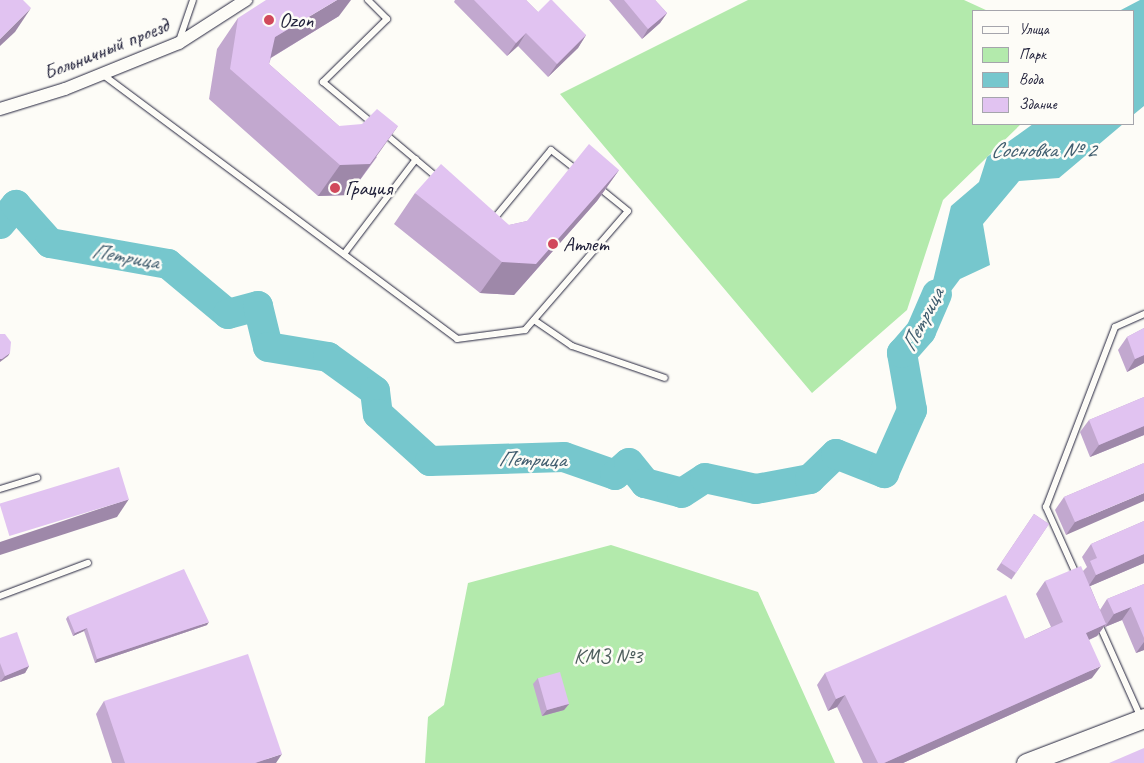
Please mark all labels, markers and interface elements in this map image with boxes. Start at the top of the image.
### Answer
place label: Ozon [279,7,314,33]
legend [972,10,1134,125]
street label: Больничный проезд [40,12,172,86]
marker: Ozon [263,14,275,26]
text: Улица [1019,20,1049,39]
text: Парк [1019,45,1046,64]
text: Вода [1019,70,1043,89]
text: Здание [1019,95,1057,114]
water label: Сосновка № 2 [991,138,1095,164]
place label: Грация [345,175,392,201]
marker: Грация [329,182,341,194]
place label: Атлет [563,231,609,257]
water label: Петрица [89,238,161,276]
marker: Атлет [547,238,559,250]
water label: Петрица [896,284,950,356]
water label: Петрица [498,446,566,474]
park label: КМЗ №3 [574,643,642,669]

